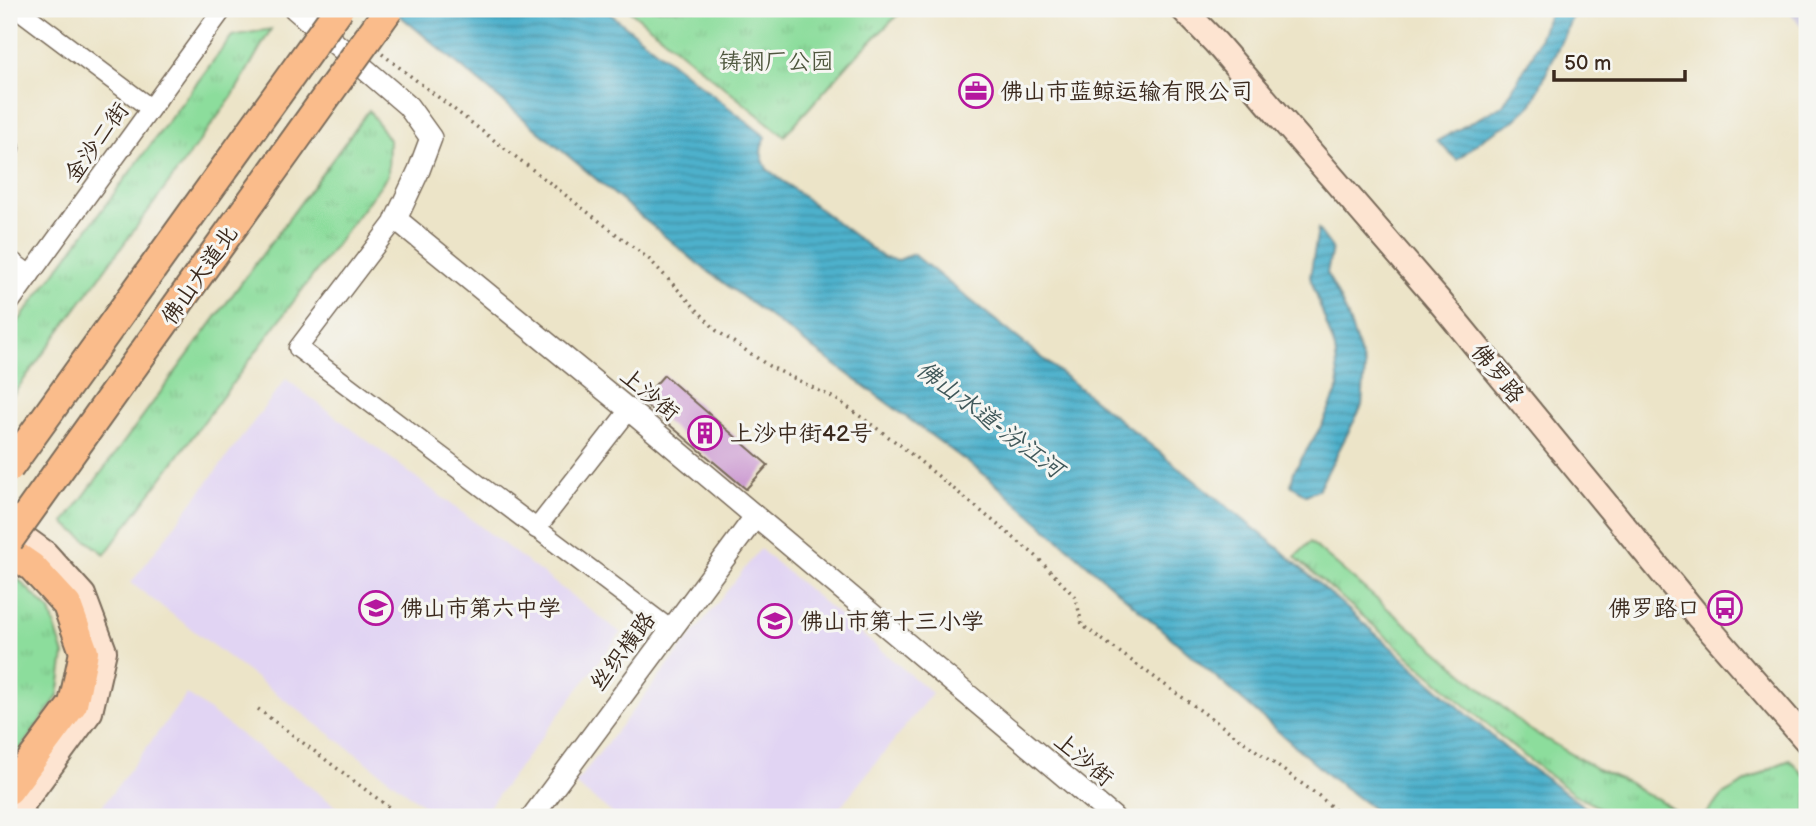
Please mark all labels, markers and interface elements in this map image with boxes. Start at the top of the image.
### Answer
scale bar [1554,38,1685,82]
park label: 铸钢厂公园 [719,48,834,76]
text: 50 m [1564,51,1611,76]
office icon: 佛山市蓝鲸运输有限公司 [957,72,995,110]
place label: 佛山市蓝鲸运输有限公司 [1000,78,1253,106]
street label: 金沙二街 [58,97,135,188]
street label: 佛山大道北 [155,220,244,331]
street label: 佛罗路 [1465,338,1530,409]
water label: 佛山水道-汾江河 [910,355,1072,487]
street label: 上沙街 [614,362,685,428]
building icon: 上沙中街42号 [686,414,724,452]
place label: 上沙中街42号 [730,420,873,448]
school or university icon: 佛山市第六中学 [357,589,395,627]
bus stop icon: 佛罗路口 [1706,589,1744,627]
place label: 佛山市第六中学 [400,595,561,623]
place label: 佛罗路口 [1608,595,1700,623]
school or university icon: 佛山市第十三小学 [756,602,794,640]
street label: 丝织横路 [584,606,662,697]
place label: 佛山市第十三小学 [800,608,984,636]
street label: 上沙街 [1048,727,1119,793]

